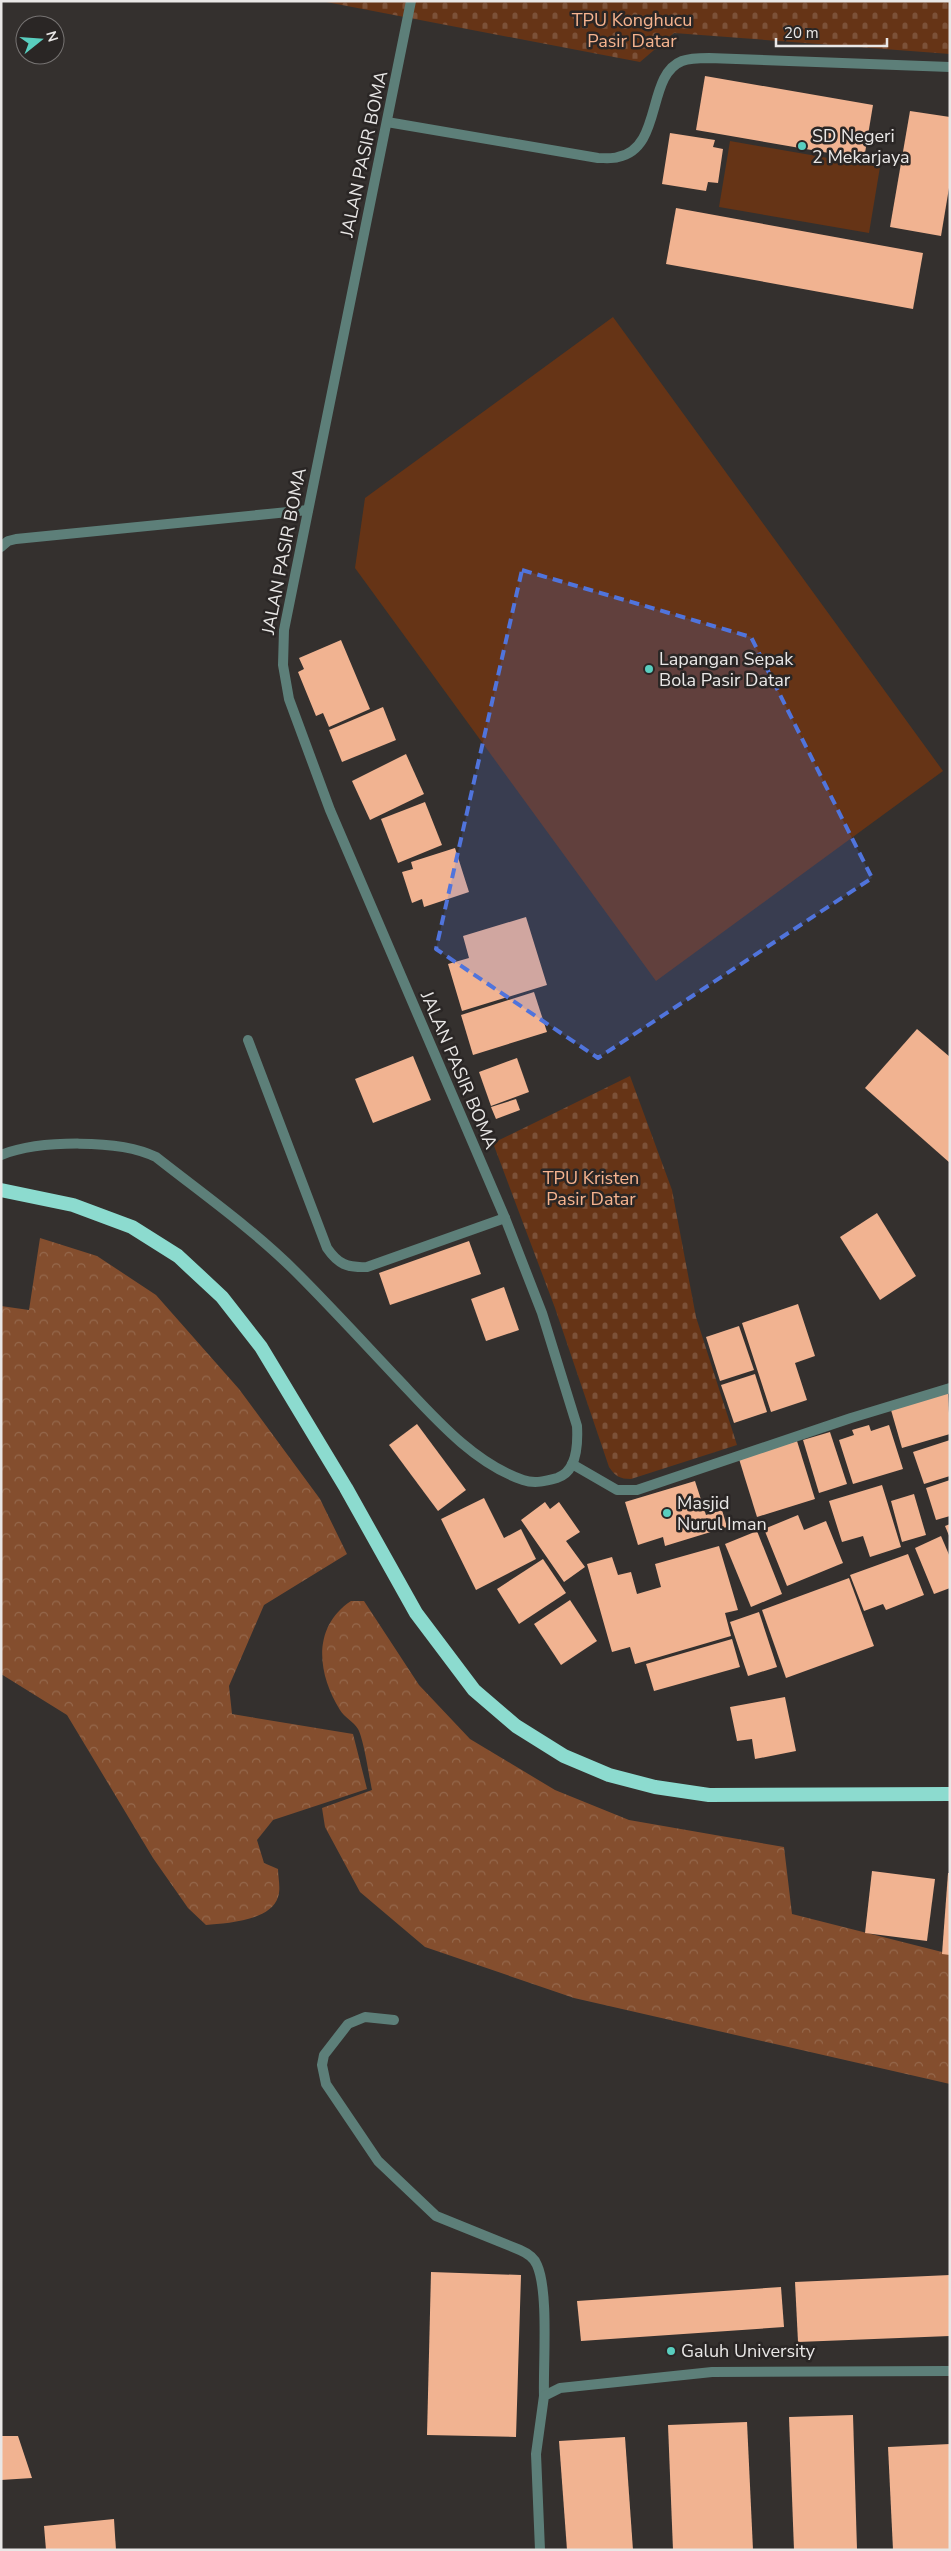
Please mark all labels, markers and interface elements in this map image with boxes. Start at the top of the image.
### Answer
park label: TPU Konghucu Pasir Datar [572,8,692,53]
north arrow [15,15,65,65]
scale bar [776,15,887,47]
text: 20 m [784,23,819,43]
text: N [41,29,63,44]
street label: JALAN PASIR BOMA [334,69,393,240]
place label: SD Negeri 2 Mekarjaya [812,124,910,169]
marker: SD Negeri 2 Mekarjaya [796,140,808,152]
street label: JALAN PASIR BOMA [256,466,312,637]
place label: Lapangan Sepak Bola Pasir Datar [659,647,794,692]
marker: Lapangan Sepak Bola Pasir Datar [643,663,655,675]
street label: JALAN PASIR BOMA [414,986,503,1153]
park label: TPU Kristen Pasir Datar [543,1166,639,1211]
place label: Masjid Nurul Iman [677,1491,767,1536]
marker: Masjid Nurul Iman [661,1507,673,1519]
place label: Galuh University [681,2339,816,2363]
marker: Galuh University [665,2345,677,2357]

